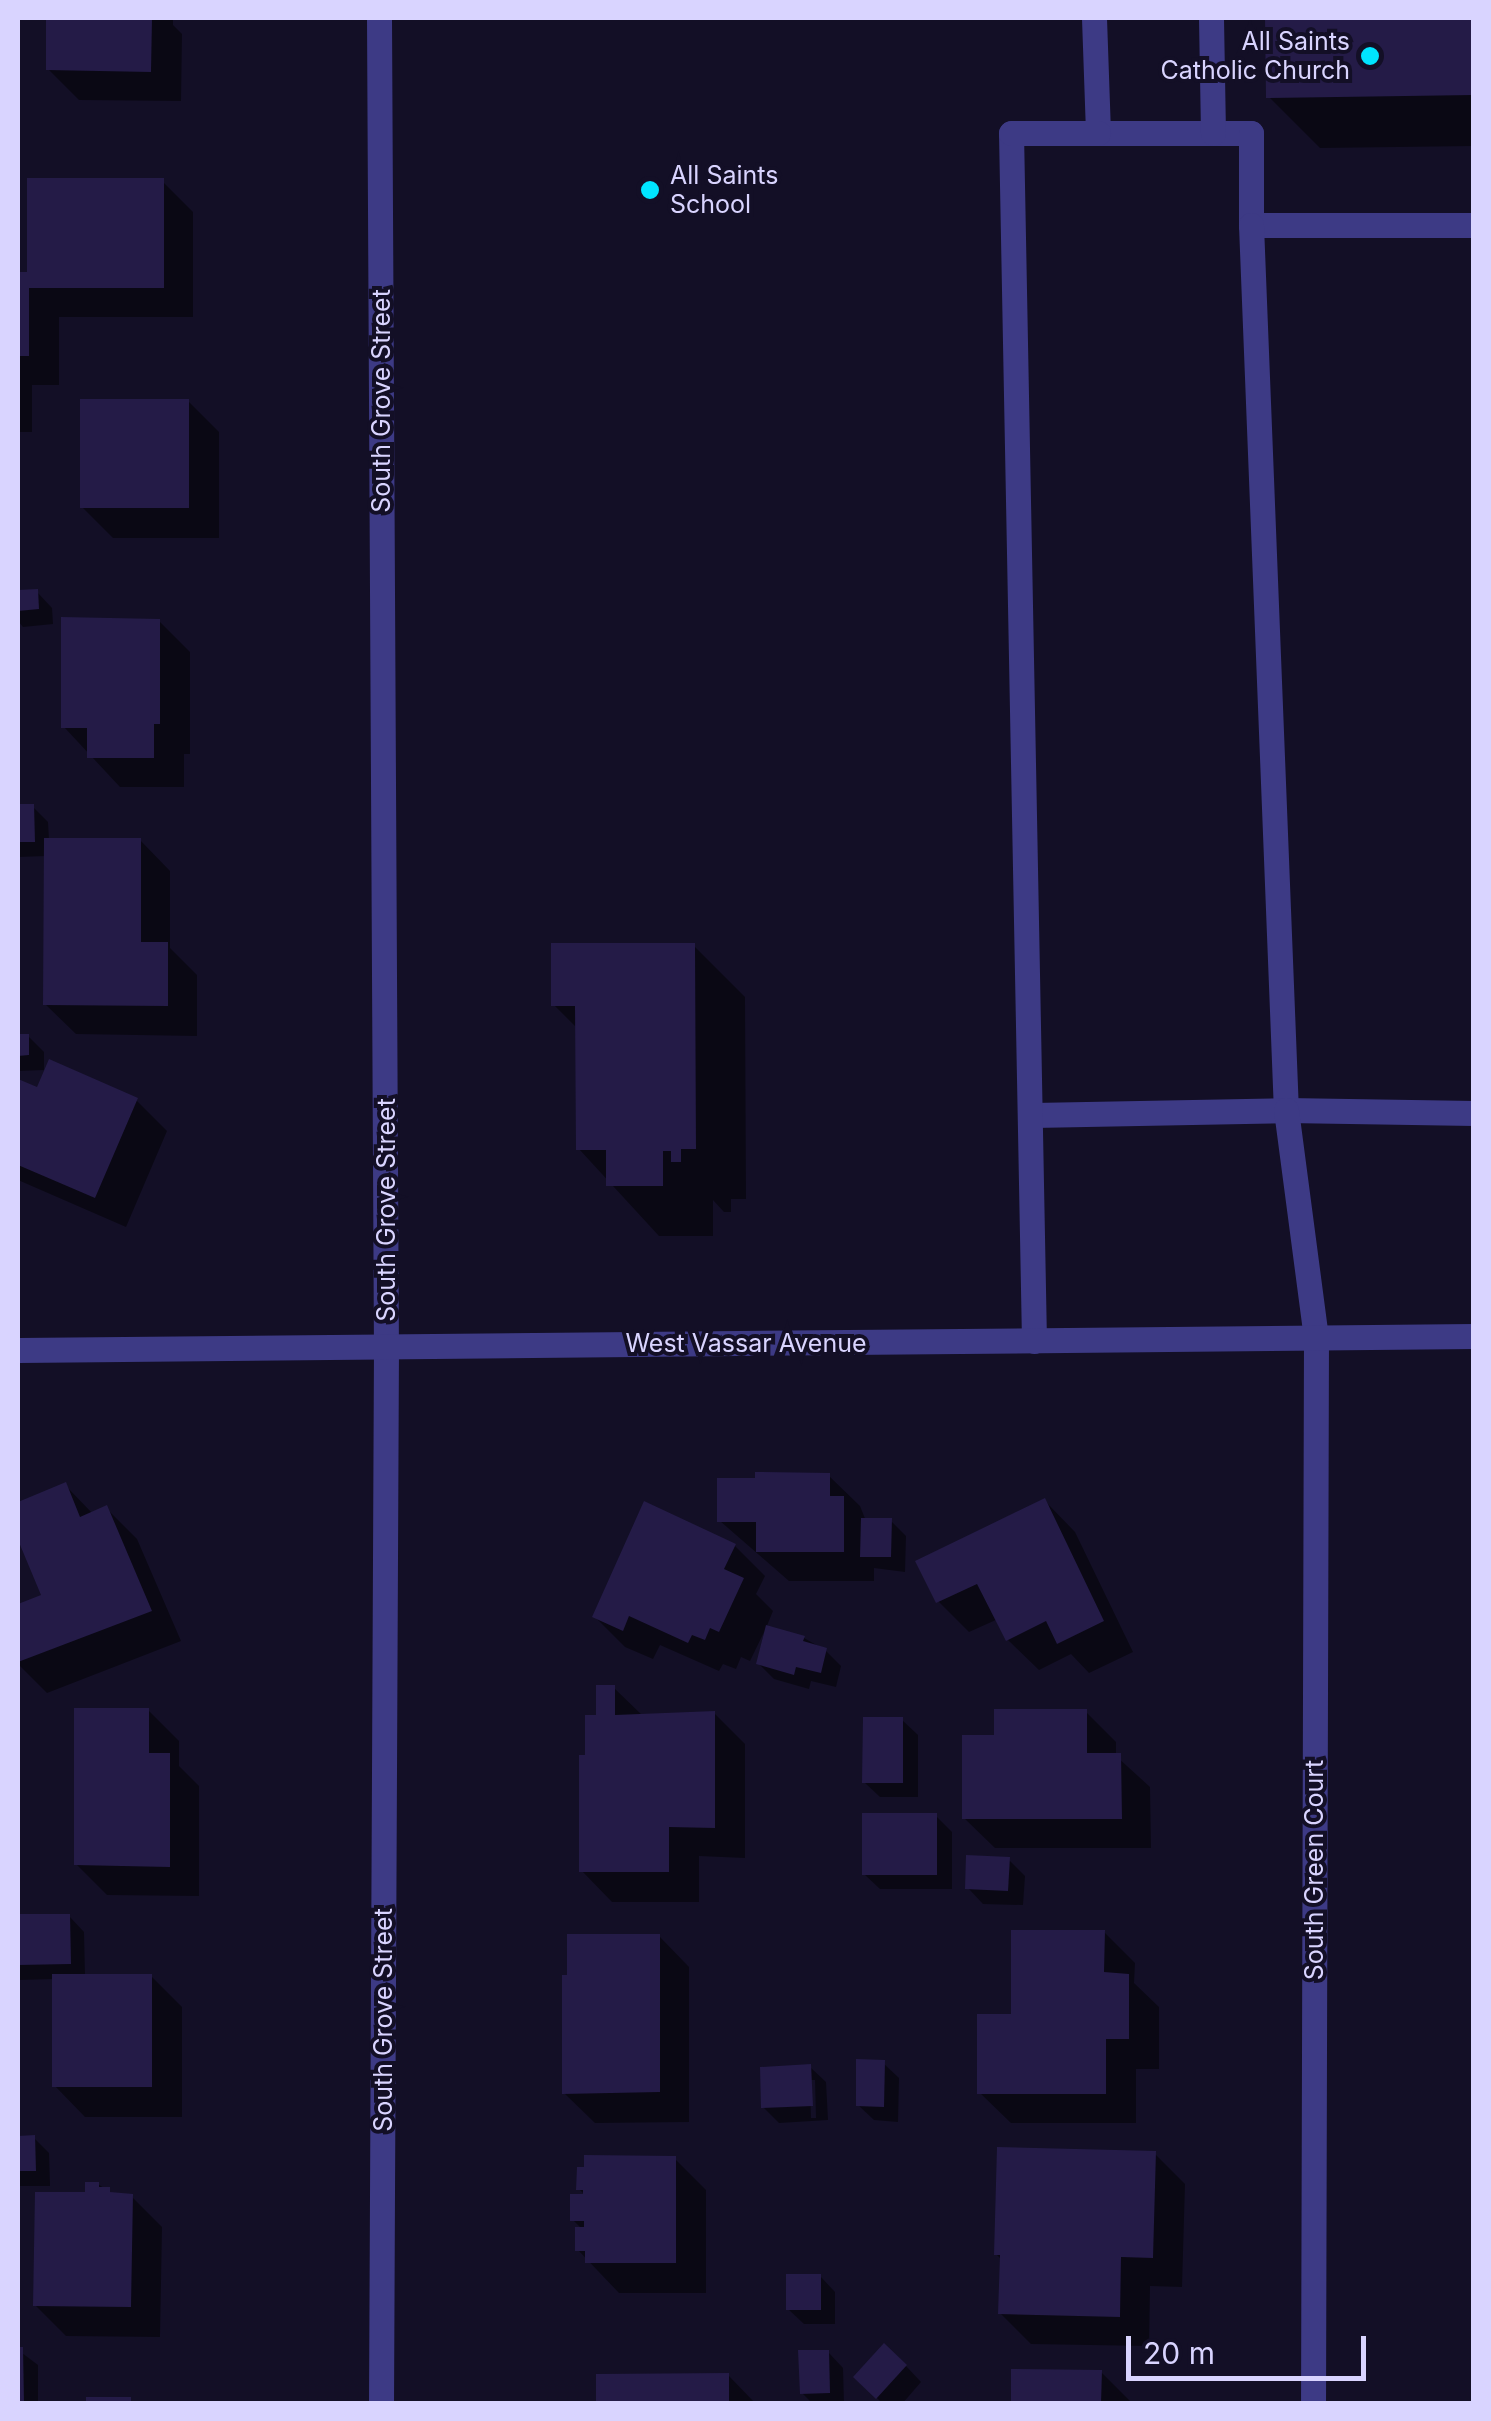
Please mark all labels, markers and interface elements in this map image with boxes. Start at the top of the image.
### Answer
place label: All Saints Catholic Church [1160,27,1350,86]
marker: All Saints Catholic Church [1359,45,1381,67]
place label: All Saints School [670,161,778,220]
marker: All Saints School [639,179,661,201]
street label: South Grove Street [366,289,396,513]
street label: South Grove Street [371,1098,401,1322]
street label: West Vassar Avenue [625,1328,867,1358]
street label: South Green Court [1299,1760,1329,1980]
street label: South Grove Street [368,1908,398,2132]
scale bar [1131,2316,1371,2378]
text: 20 m [1143,2335,1215,2371]

